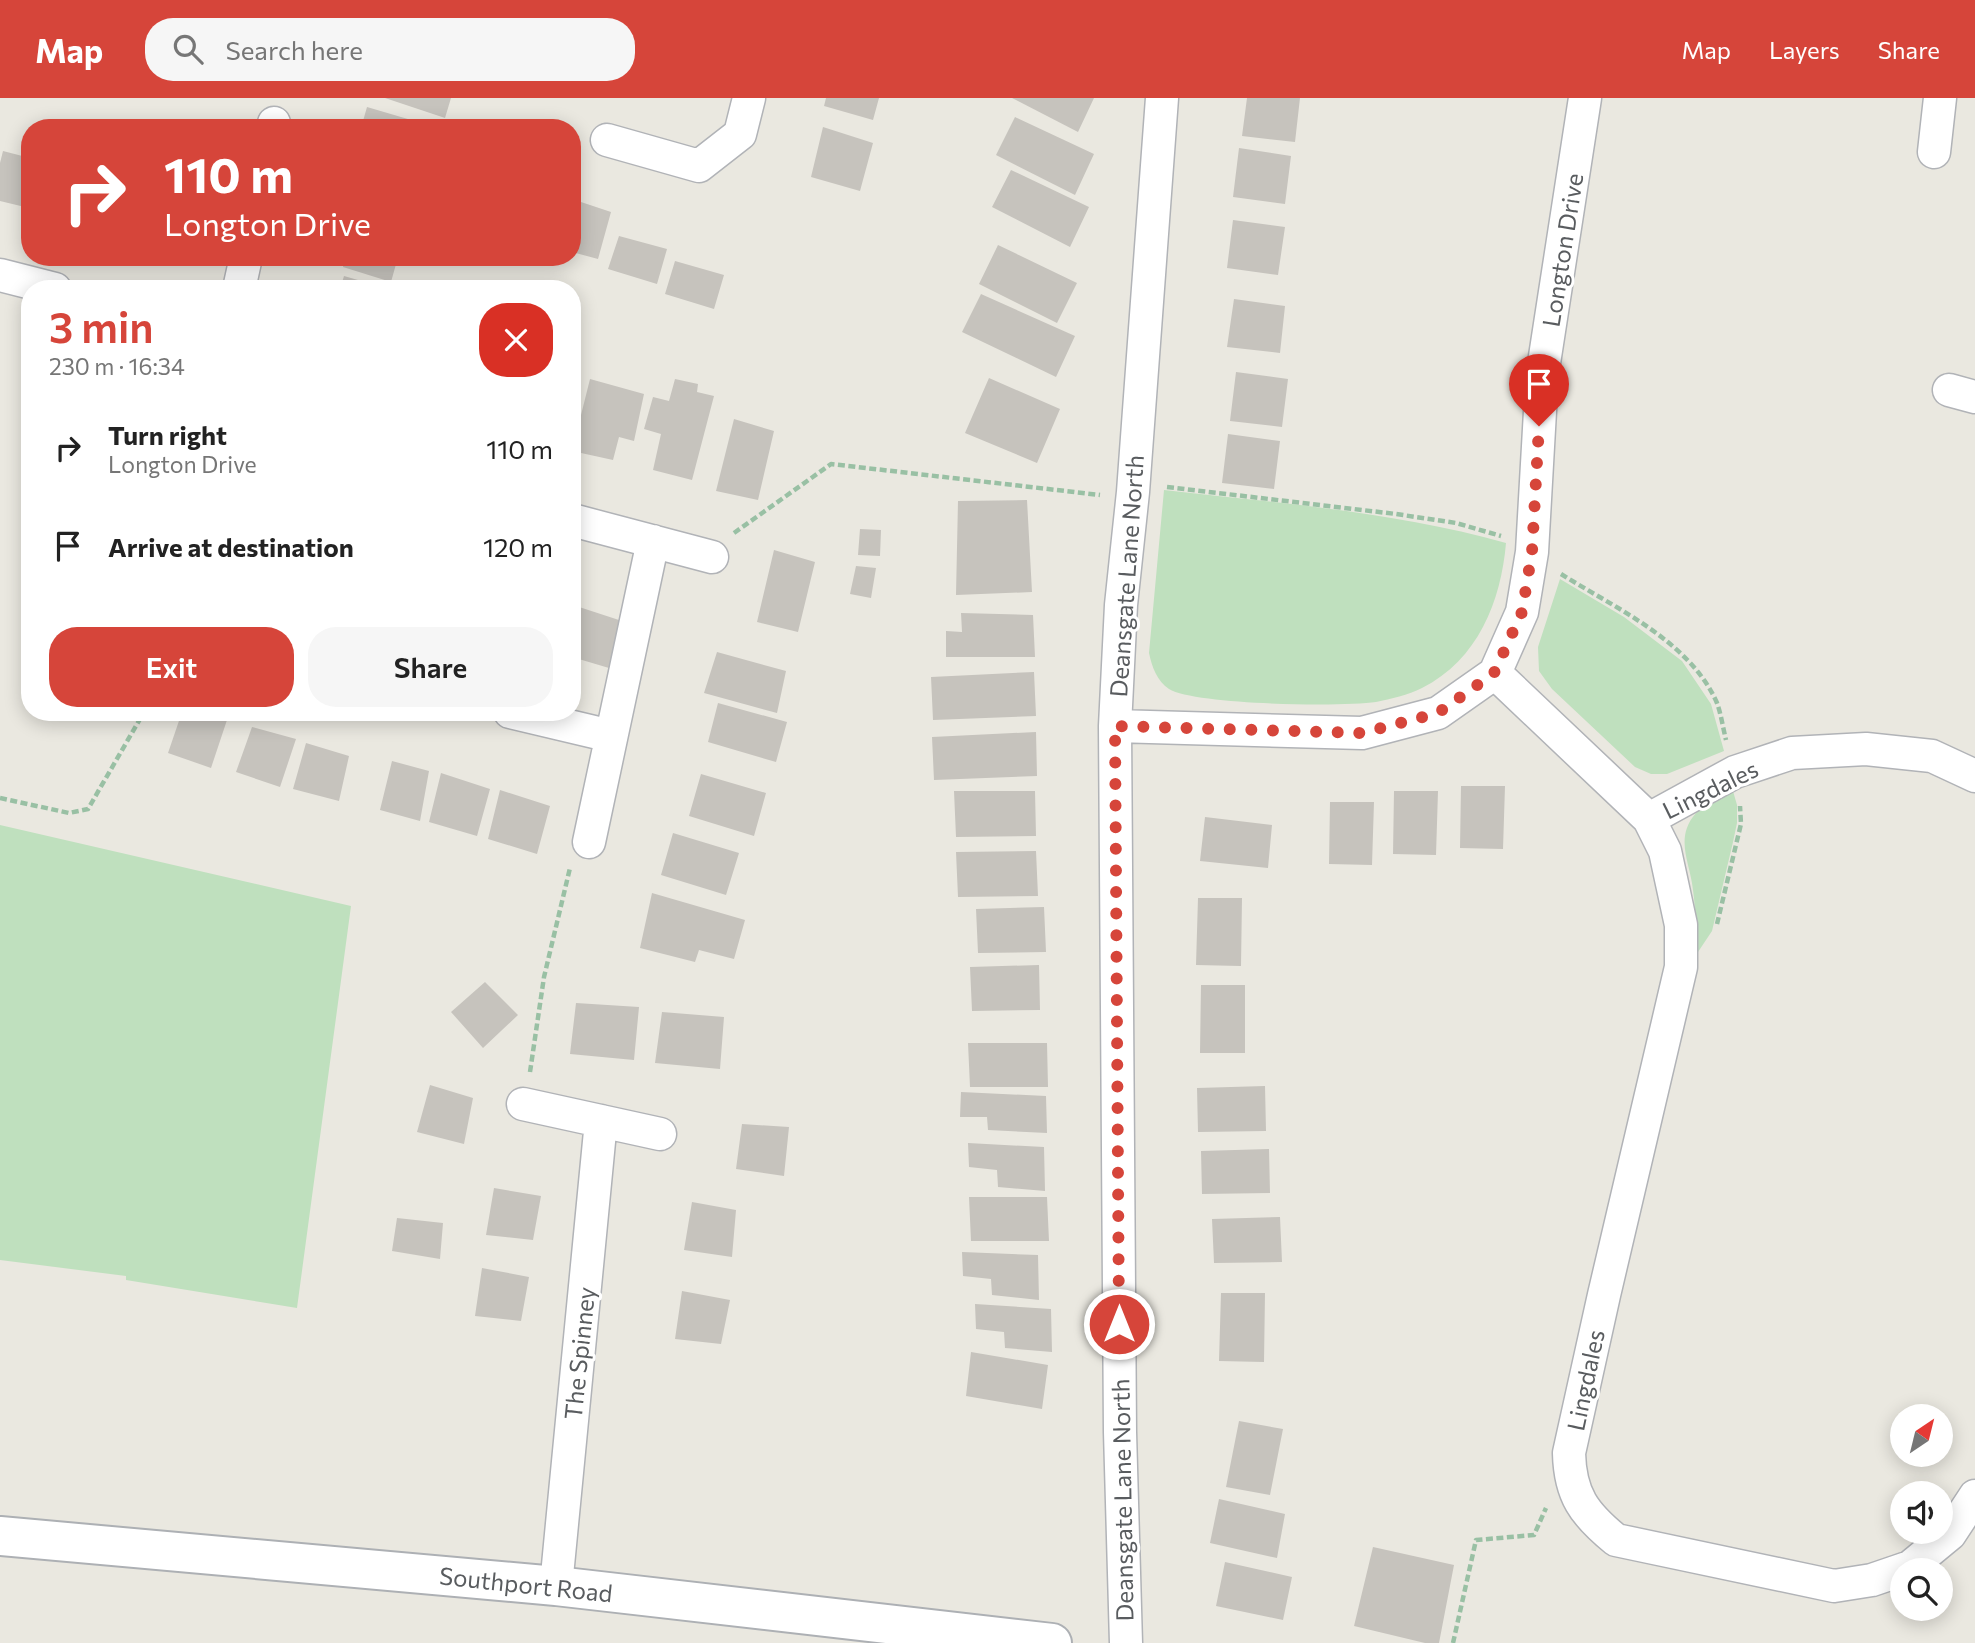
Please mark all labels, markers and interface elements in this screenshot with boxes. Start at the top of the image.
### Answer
search box [145,18,635,81]
text: Map [35,29,103,70]
icon: search [169,30,207,68]
text: Search here [225,34,363,65]
text: Map [1682,35,1731,64]
text: Layers [1769,35,1840,64]
text: Share [1878,35,1940,64]
text: 110 m [164,143,293,203]
icon: right [49,147,140,238]
street label: Longton Drive [1536,171,1588,329]
text: Longton Drive [164,203,371,243]
text: 3 min [49,300,154,352]
button: close [479,303,553,377]
text: 230 m · 16:34 [49,352,185,380]
pin [1509,354,1569,426]
icon: arrive [1520,365,1558,403]
text: Turn right [108,419,227,450]
icon: right [49,429,87,467]
text: 110 m [486,433,553,464]
text: Longton Drive [108,450,257,478]
street label: Deansgate Lane North [1103,454,1149,698]
icon: arrive [49,527,87,565]
text: Arrive at destination [108,531,354,562]
text: 120 m [483,531,553,562]
button: Exit [49,627,294,707]
button: Share [308,627,553,707]
street label: Lingdales [1658,753,1762,825]
street label: The Spinney [558,1285,600,1421]
position arrow [1082,1287,1156,1361]
street label: Lingdales [1560,1327,1610,1433]
street label: Deansgate Lane North [1105,1378,1139,1622]
north arrow [1890,1404,1953,1466]
map controls [1890,1404,1953,1621]
button: sound [1890,1481,1953,1544]
button: search [1890,1558,1953,1621]
street label: Southport Road [438,1560,614,1608]

